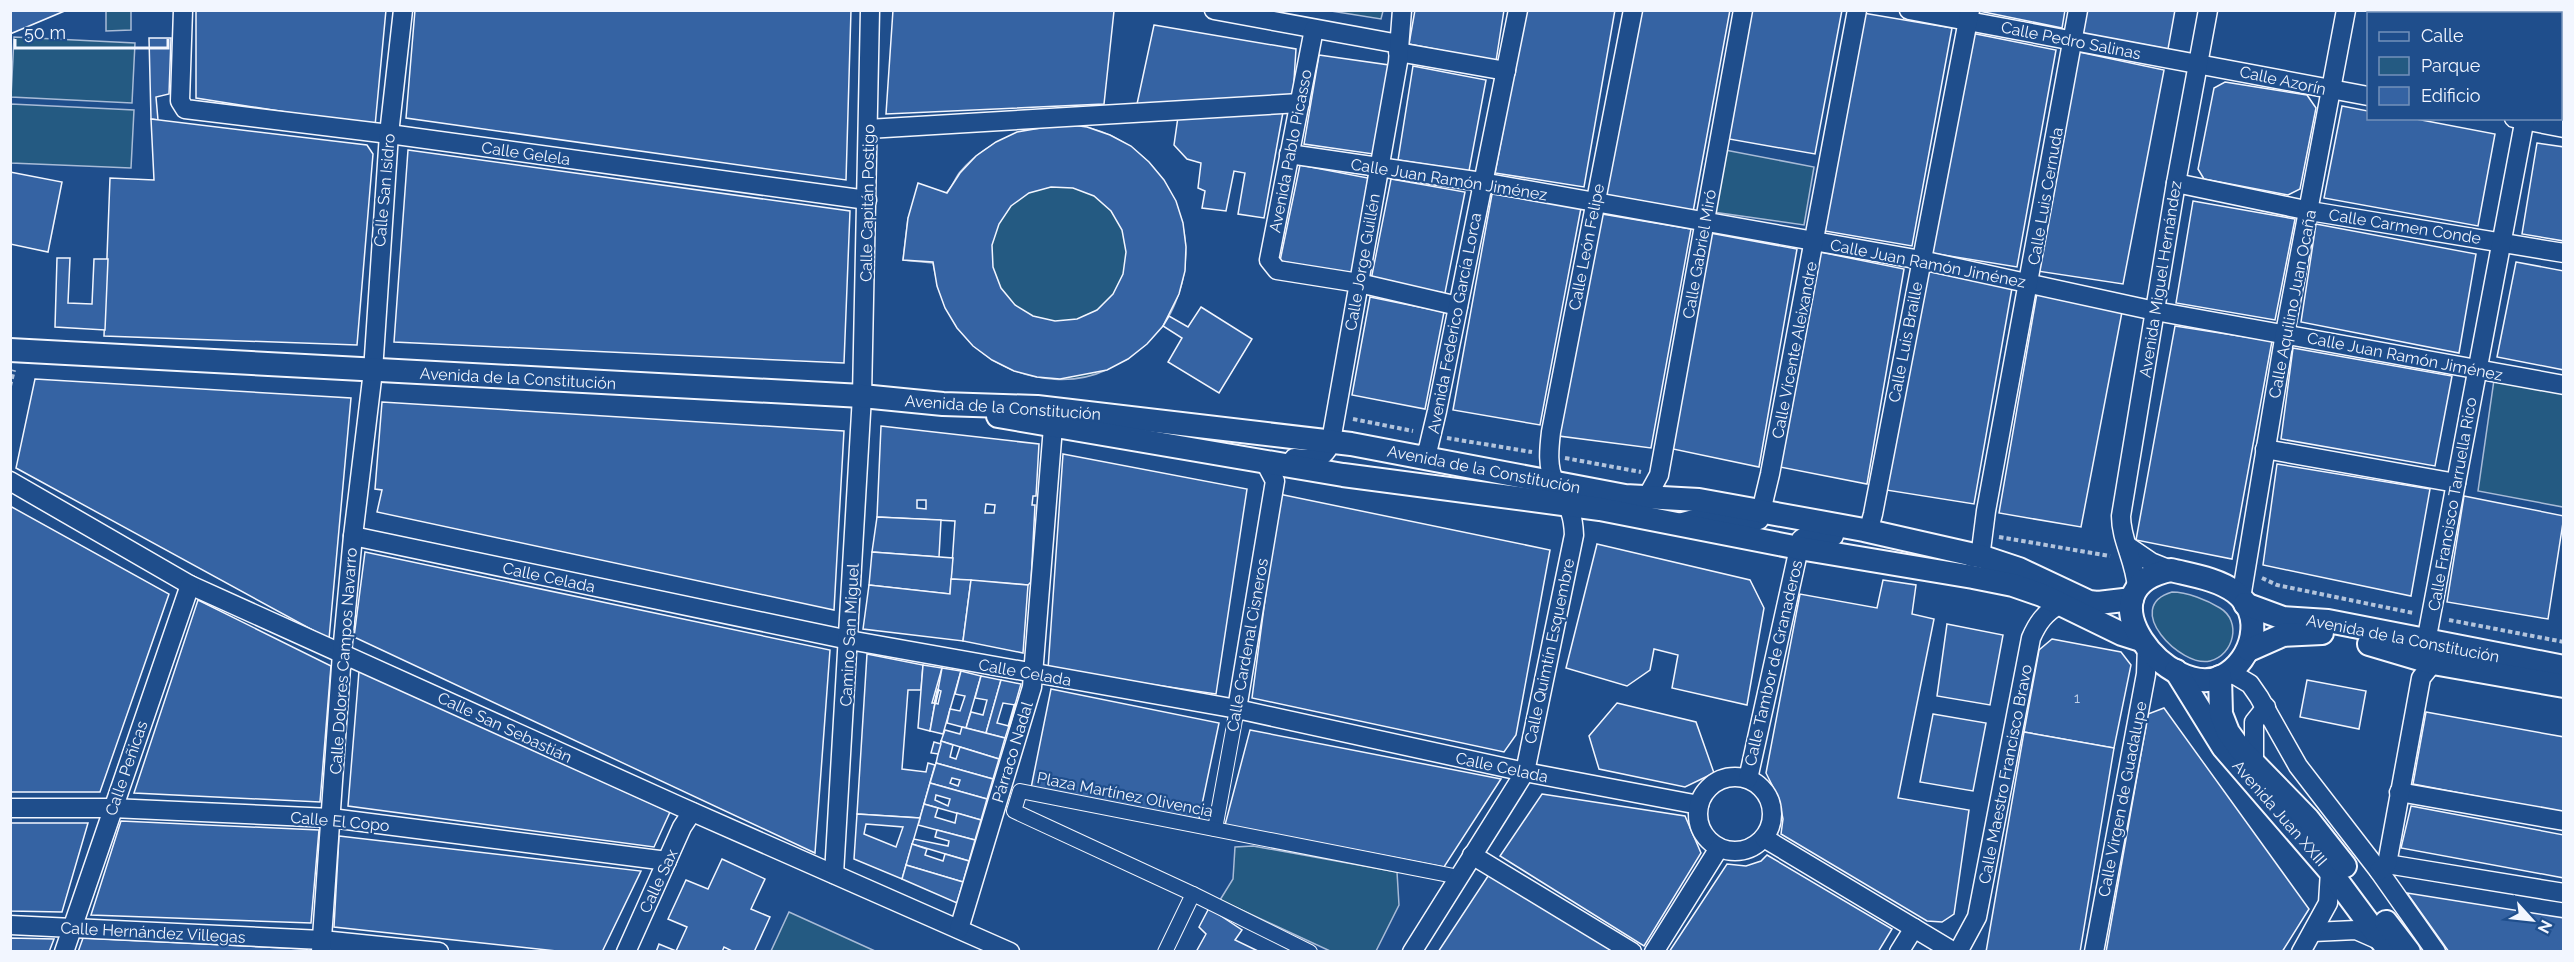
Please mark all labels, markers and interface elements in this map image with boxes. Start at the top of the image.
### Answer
scale bar [15,12,168,50]
legend [2367,12,2562,120]
street label: Calle Pedro Salinas [1999,18,2143,63]
text: 50 m [24,22,66,43]
text: Calle [2421,25,2464,46]
text: Parque [2421,55,2481,76]
street label: Calle Azorín [2238,62,2328,99]
street label: Avenida Pablo Picasso [1265,68,1316,234]
text: Edificio [2421,85,2481,106]
street label: Calle Capitán Postigo [857,124,878,282]
street label: Calle Luis Cernuda [2024,126,2067,266]
street label: Calle San Isidro [370,133,399,247]
street label: Calle Gelela [480,138,572,169]
street label: Calle Juan Ramón Jiménez [1349,155,1549,204]
street label: Avenida Miguel Hernández [2136,179,2185,379]
street label: Calle León Felipe [1565,182,1608,312]
street label: Calle Gabriel Miró [1679,188,1720,320]
street label: Calle Jorge Guillén [1341,192,1384,332]
street label: Calle Carmen Conde [2327,205,2482,248]
street label: Calle Aquilino Juan Ocaña [2265,208,2320,400]
street label: Avenida Federico García Lorca [1424,211,1485,435]
street label: Calle Juan Ramón Jiménez [1829,235,2027,292]
street label: Calle Vicente Aleixandre [1768,260,1821,440]
street label: Calle Luis Braille [1884,280,1927,404]
street label: Calle Juan Ramón Jiménez [2306,328,2504,385]
street label: Avenida de la Constitución [419,364,617,393]
street label: Avenida de la Constitución [904,391,1102,424]
street label: Calle Francisco Tarruella Rico [2424,396,2481,612]
street label: Avenida de la Constitución [1386,441,1582,498]
street label: Calle Dolores Campos Navarro [326,547,361,775]
street label: Calle Cardenal Cisneros [1223,557,1272,733]
street label: Calle Quimtín Esquembre [1521,557,1578,746]
street label: Calle Celada [501,558,597,597]
street label: Calle Tambor de Granaderos [1741,558,1807,768]
street label: Camino San Miguel [836,562,863,707]
street label: Avenida de la Constitución [2305,610,2501,667]
street label: Calle Celada [977,655,1073,690]
street label: Calle Maestro Francisco Bravo [1975,663,2036,885]
street label: Calle San Sebastián [435,688,575,767]
house number: 1 [2074,690,2080,706]
street label: Párraco Nadal [988,699,1037,805]
street label: Calle Virgen de Guadalupe [2094,700,2151,898]
street label: Calle Peñicas [101,718,152,818]
street label: Calle Celada [1454,748,1550,787]
street label: Avenida Juan XXIII [2228,756,2331,870]
street label: Plaza Martínez Olivencia [1035,768,1215,821]
street label: Calle El Copo [290,808,390,835]
street label: Calle Sax [635,846,682,916]
north arrow [2502,890,2562,950]
text: N [2534,917,2556,936]
street label: Calle Hernández Villegas [60,918,246,947]

